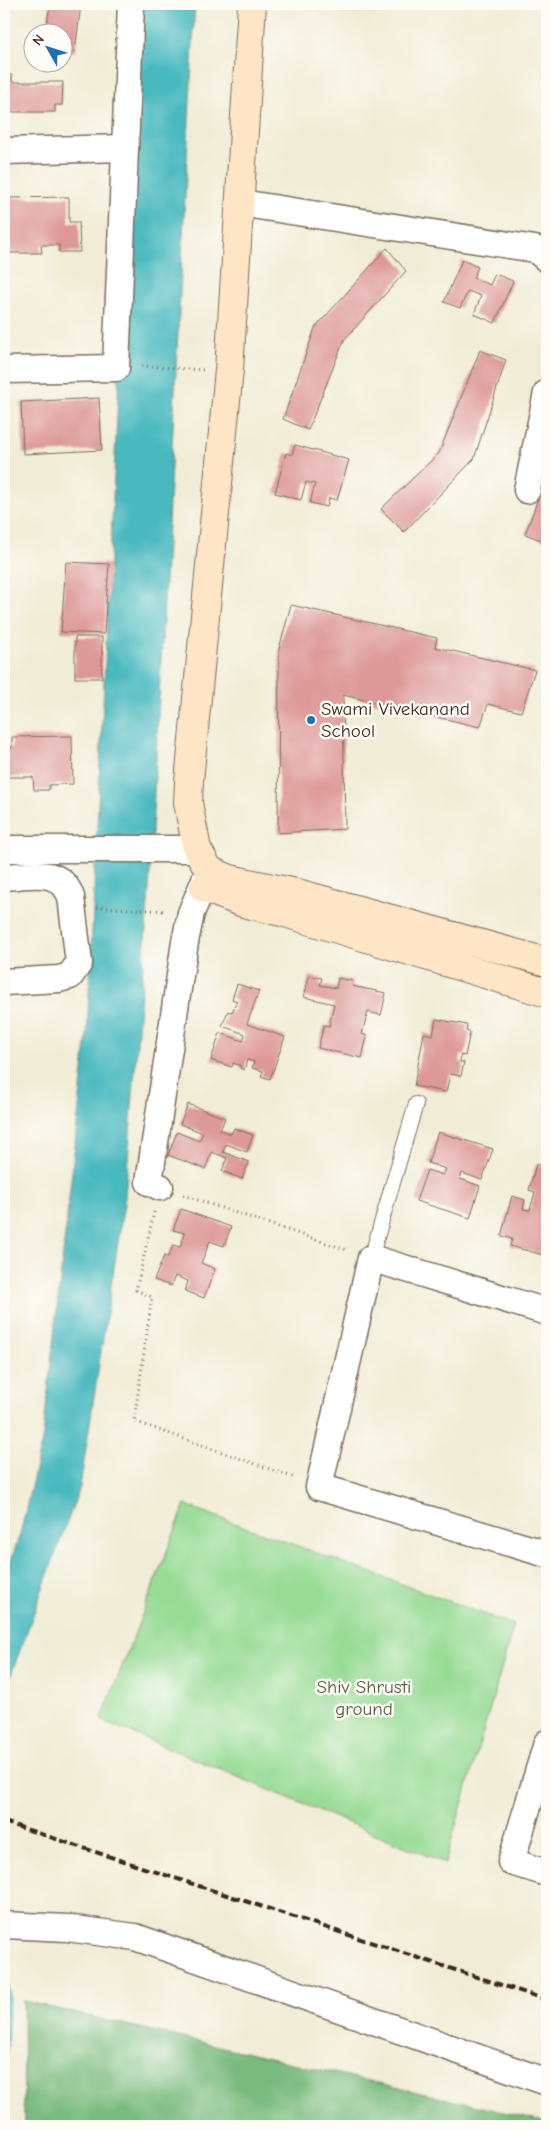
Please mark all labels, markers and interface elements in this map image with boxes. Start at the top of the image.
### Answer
north arrow [22,22,72,72]
text: N [29,31,48,49]
place label: Swami Vivekanand School [321,698,470,742]
marker: Swami Vivekanand School [305,714,317,726]
park label: Shiv Shrusti ground [317,1676,411,1720]

